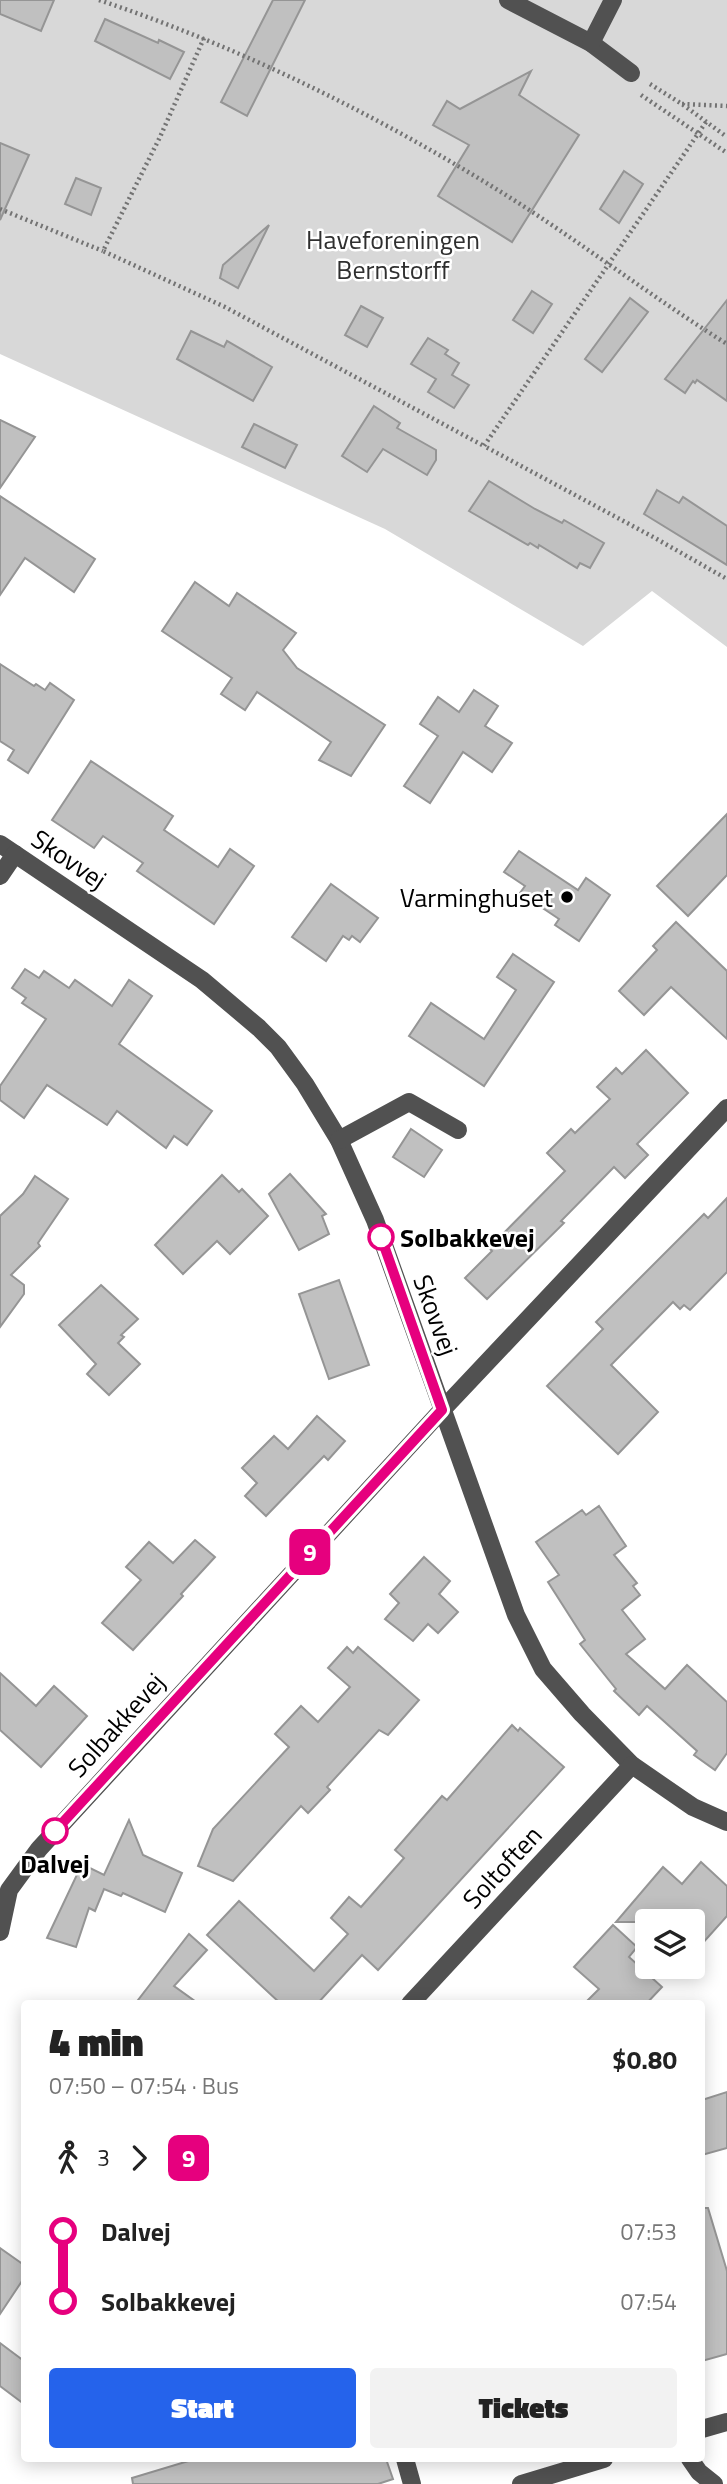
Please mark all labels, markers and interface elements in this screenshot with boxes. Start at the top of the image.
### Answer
park label: Haveforeningen Bernstorff [306,220,480,289]
street label: Skovvej [24,820,114,898]
place label: Varminghuset [400,878,553,917]
marker: Varminghuset [559,889,575,905]
place label: Solbakkevej [400,1218,535,1257]
marker: Solbakkevej [368,1224,394,1250]
street label: Skovvej [403,1269,469,1361]
line badge: 9 [287,1529,333,1575]
text: 9 [303,1534,317,1570]
street label: Solbakkevej [58,1664,174,1786]
street label: Soltoften [453,1817,551,1917]
marker: Dalvej [42,1818,68,1844]
place label: Dalvej [20,1844,90,1883]
map controls [635,1909,705,1979]
button: layers [635,1909,705,1979]
text: 4 min [49,2013,143,2071]
text: $0.80 [612,2040,677,2079]
text: 07:50 – 07:54 · Bus [49,2068,239,2103]
icon: walk [49,2139,87,2177]
icon: forward [120,2139,158,2177]
text: 3 [97,2140,110,2175]
text: 9 [182,2140,195,2176]
text: Dalvej [101,2212,171,2251]
text: 07:53 [620,2214,677,2249]
text: Solbakkevej [101,2282,236,2321]
text: 07:54 [620,2284,677,2319]
button: Start [49,2368,356,2448]
button: Tickets [370,2368,677,2448]

